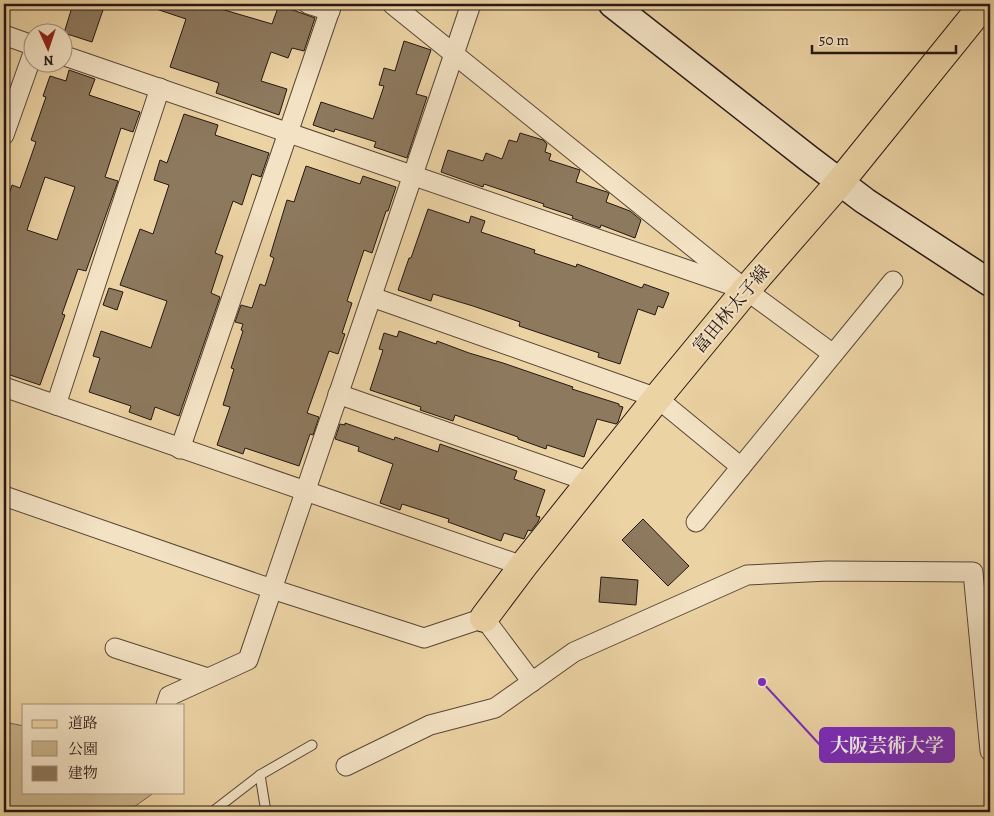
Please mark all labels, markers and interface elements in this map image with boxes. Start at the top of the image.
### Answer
north arrow [22,22,72,72]
scale bar [812,22,955,54]
text: 50 m [819,30,849,50]
text: N [43,51,54,70]
street label: 富田林太子線 [687,260,775,358]
legend [22,704,185,794]
text: 道路 [68,713,98,733]
callout: 大阪芸術大学 [820,728,954,762]
text: 大阪芸術大学 [830,733,944,759]
text: 公園 [68,739,98,759]
text: 建物 [68,763,98,783]

